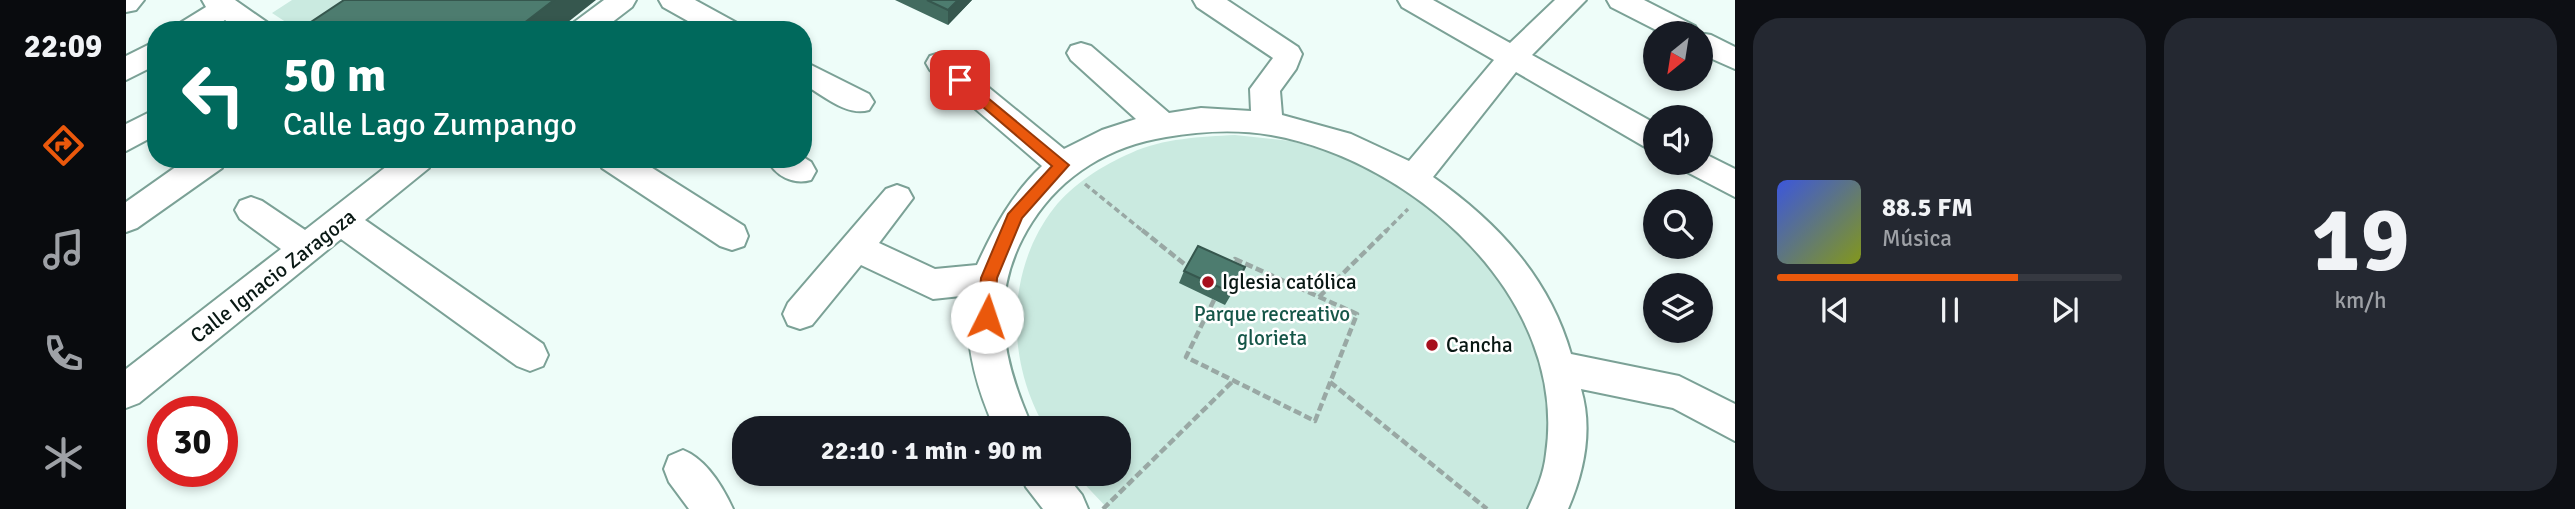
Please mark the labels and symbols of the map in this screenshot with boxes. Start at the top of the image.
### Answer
north arrow [1643,21,1713,91]
pin [930,50,990,110]
street label: Calle Ignacio Zaragoza [185,203,361,349]
place label: Iglesia católica [1222,269,1357,295]
marker: Iglesia católica [1200,274,1216,290]
position arrow [950,280,1024,354]
park label: Parque recreativo glorieta [1194,301,1350,351]
place label: Cancha [1446,332,1513,358]
marker: Cancha [1424,337,1440,353]
speed limit sign: 30 [147,396,238,487]

